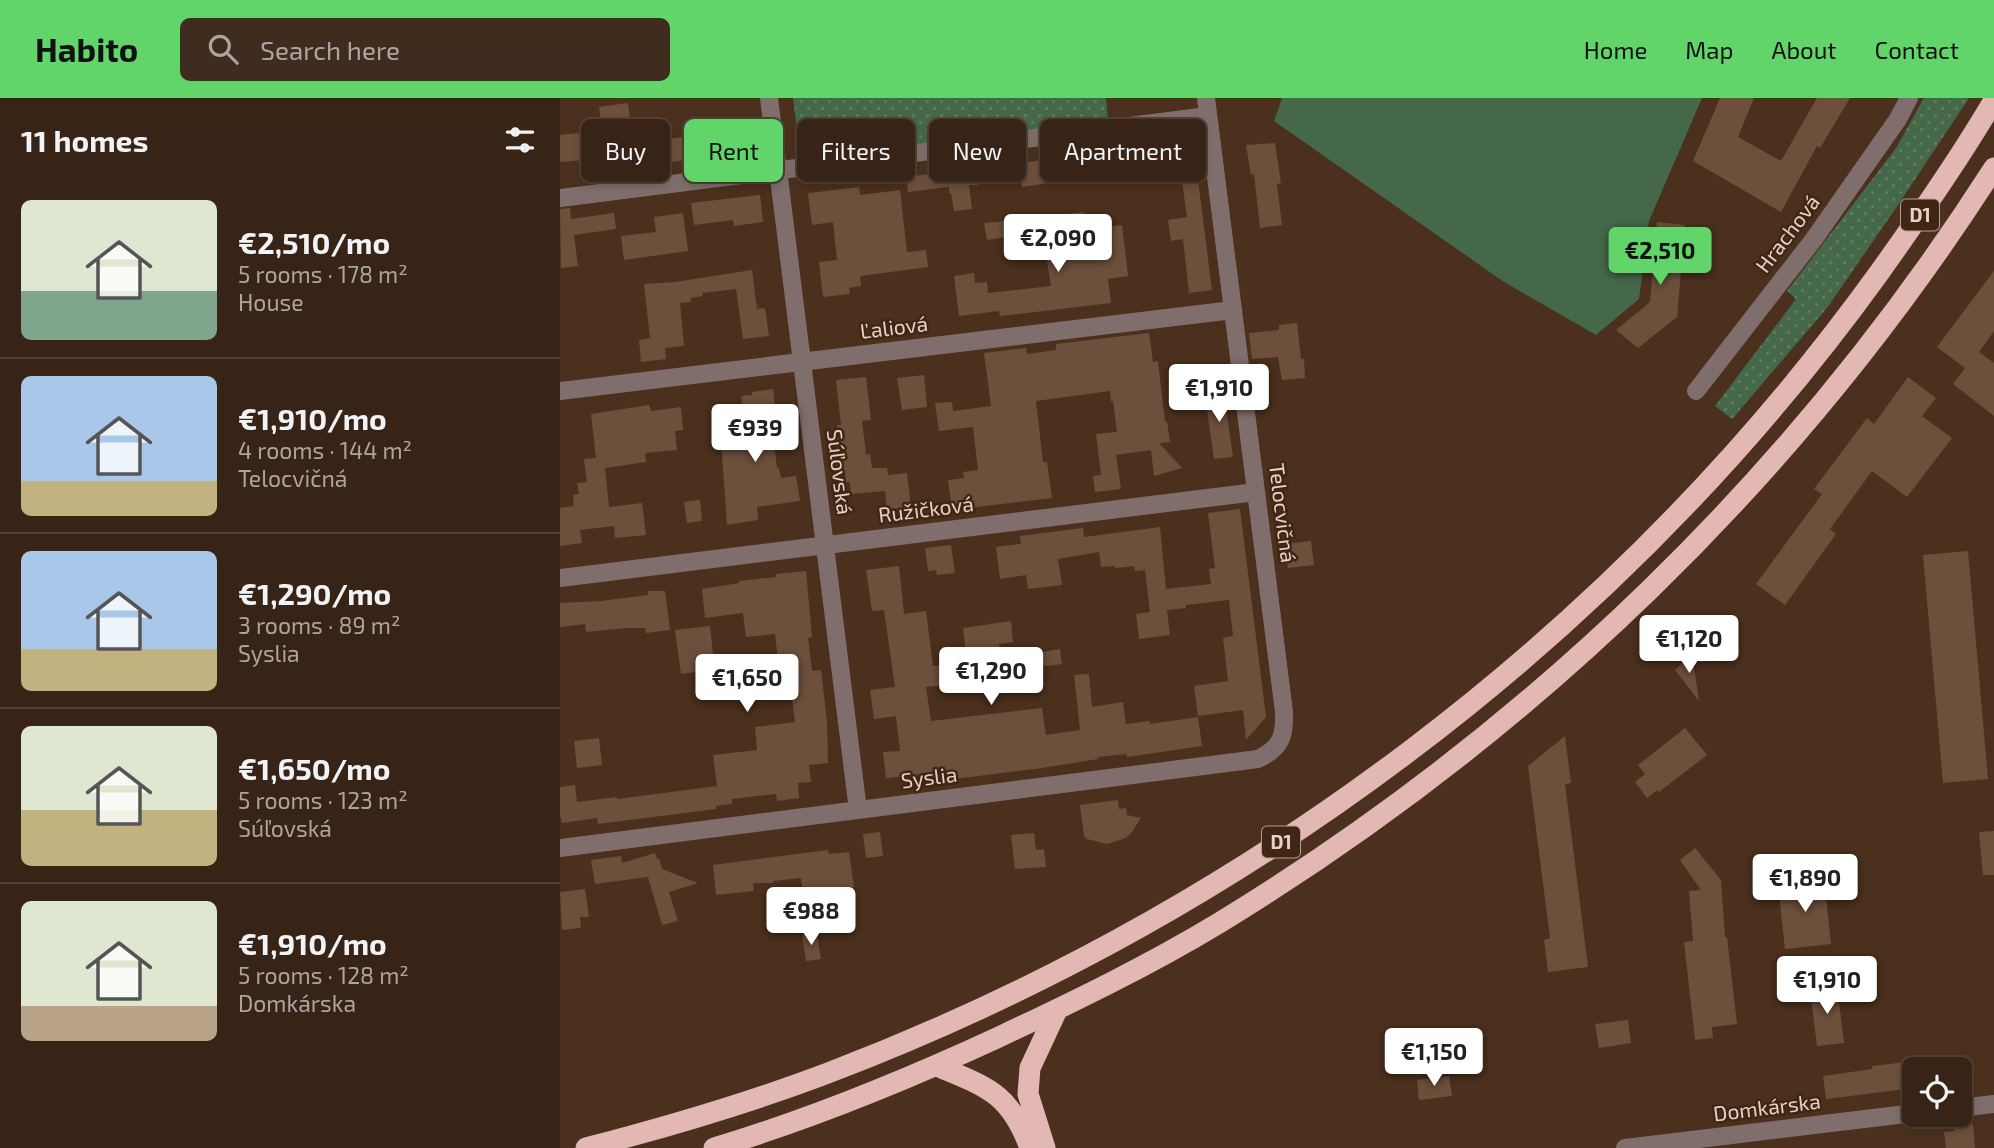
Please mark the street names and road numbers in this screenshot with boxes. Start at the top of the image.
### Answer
street label: Hrachová [1749,189,1824,277]
road number: D1 [1901,200,1939,230]
street label: Ľaliová [858,310,929,343]
street label: Súľovská [823,428,858,516]
street label: Telocvičná [1265,462,1302,564]
street label: Ružičková [877,490,975,527]
street label: Syslia [899,761,958,792]
road number: D1 [1262,827,1300,858]
street label: Domkárska [1712,1088,1822,1125]

